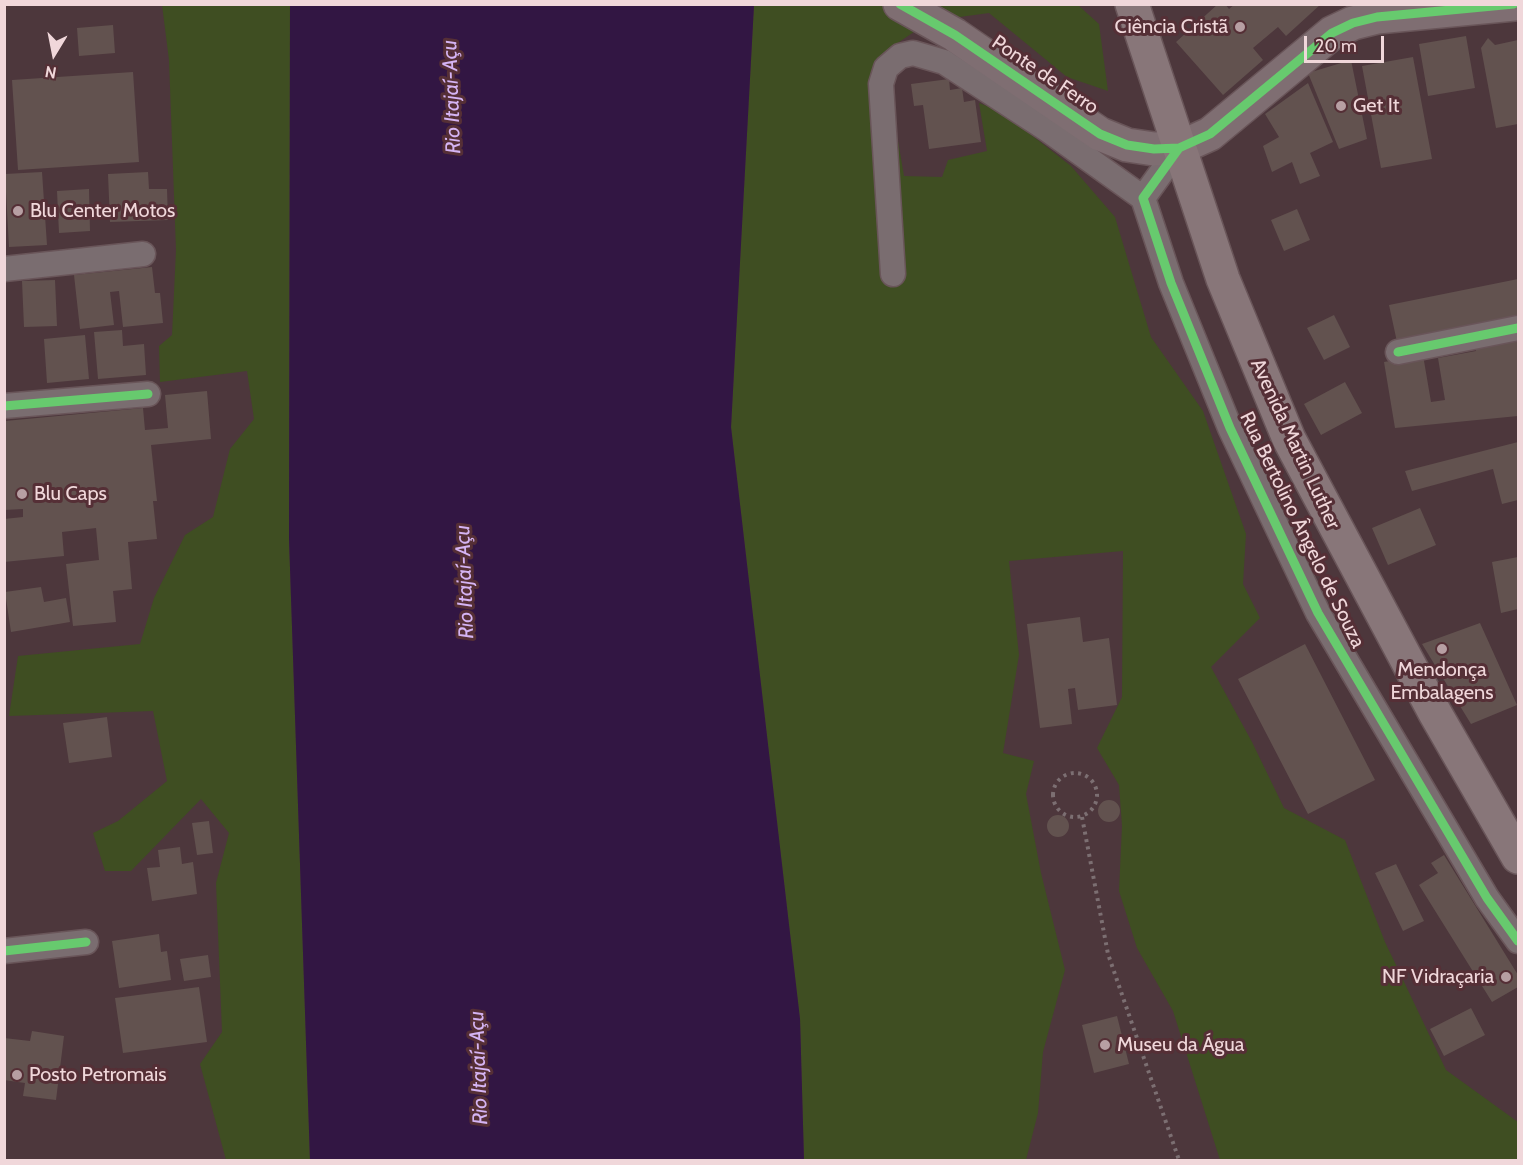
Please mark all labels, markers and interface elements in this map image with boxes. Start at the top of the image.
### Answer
place label: Ciência Cristã [1115,15,1228,39]
marker: Ciência Cristã [1233,20,1247,34]
north arrow [24,24,84,84]
scale bar [1307,24,1386,62]
street label: Ponte de Ferro [987,30,1103,120]
text: 20 m [1315,35,1357,57]
water label: Rio Itajaí-Açu [437,40,467,154]
text: N [44,62,58,83]
place label: Get It [1353,94,1399,118]
marker: Get It [1334,99,1348,113]
place label: Blu Center Motos [30,199,175,223]
marker: Blu Center Motos [11,204,25,218]
street label: Avenida Martin Luther [1245,355,1345,533]
street label: Rua Bertolino Ângelo de Souza [1234,408,1370,652]
place label: Blu Caps [34,482,107,506]
marker: Blu Caps [15,487,29,501]
water label: Rio Itajaí-Açu [450,525,480,639]
marker: Mendonça Embalagens [1435,642,1449,656]
place label: Mendonça Embalagens [1390,658,1494,705]
place label: NF Vidraçaria [1382,965,1494,989]
marker: NF Vidraçaria [1499,970,1513,984]
water label: Rio Itajaí-Açu [464,1011,494,1125]
place label: Museu da Água [1117,1033,1244,1057]
marker: Museu da Água [1098,1038,1112,1052]
place label: Posto Petromais [29,1063,166,1087]
marker: Posto Petromais [10,1068,24,1082]

